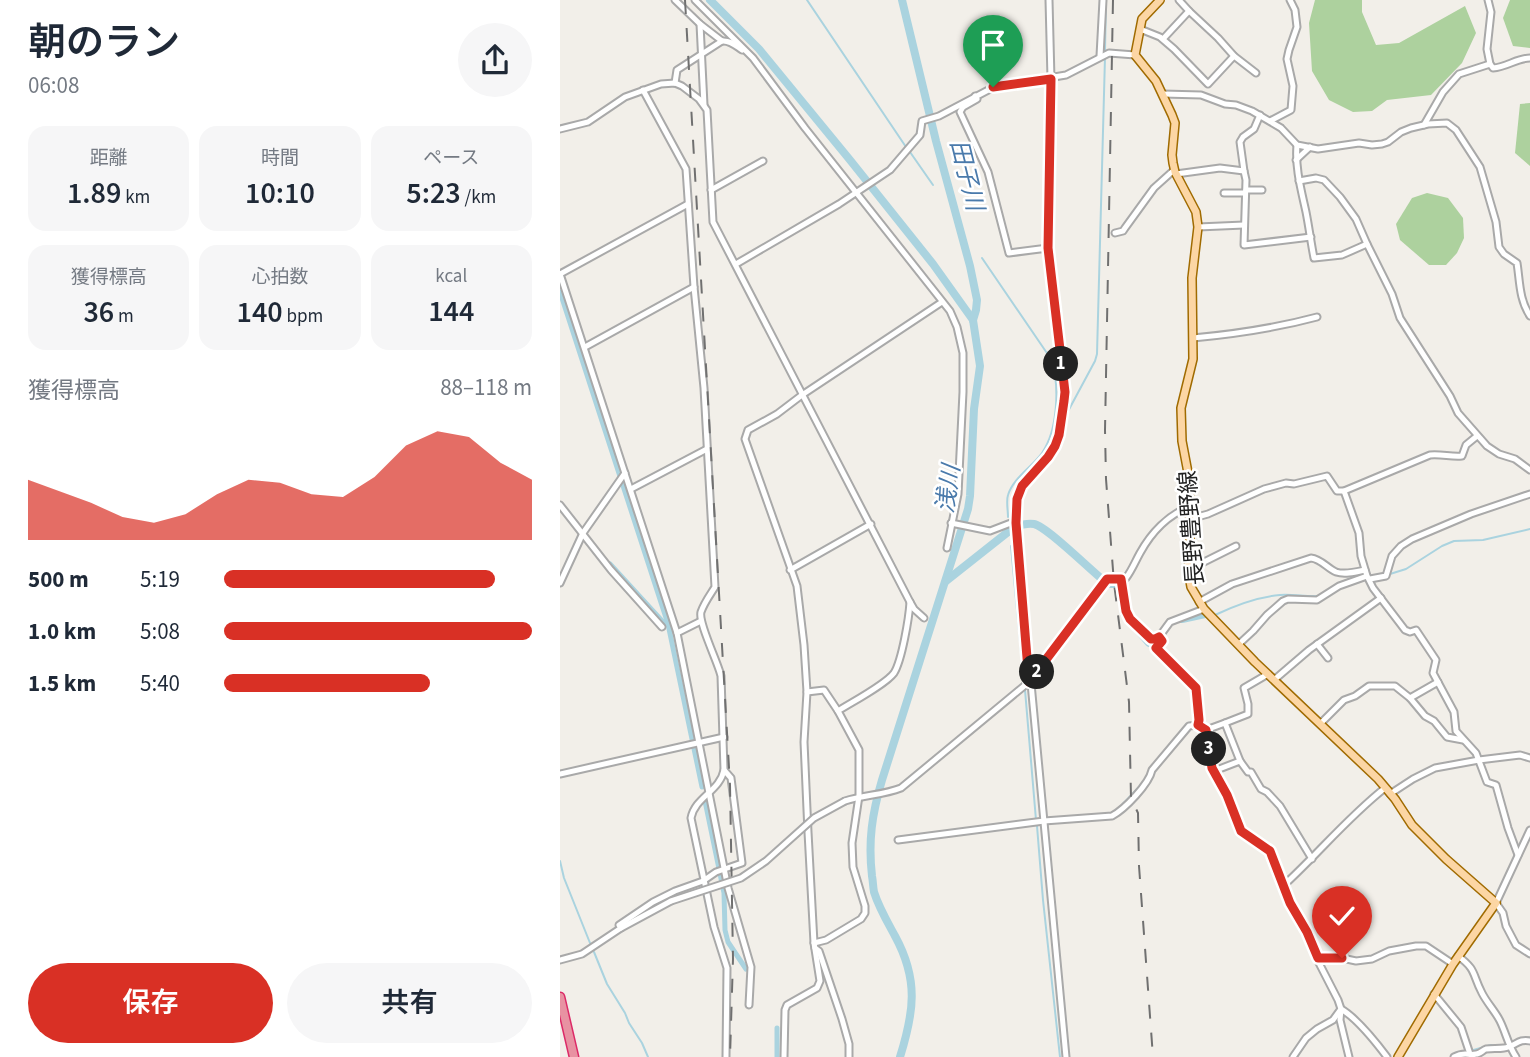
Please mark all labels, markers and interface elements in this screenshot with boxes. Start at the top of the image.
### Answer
pin [963,15,1023,87]
text: 朝のラン [28,16,180,70]
button: share [458,23,532,97]
icon: arrive [974,26,1012,64]
text: 06:08 [28,69,79,102]
water label: 田子川 [941,136,993,217]
text: 距離 [90,145,128,172]
text: 時間 [261,145,299,172]
text: ペース [423,145,479,172]
text: 1.89 [67,172,121,215]
text: 10:10 [245,172,315,215]
text: 5:23 [406,172,461,215]
text: km [121,184,150,211]
text: /km [461,184,496,211]
text: kcal [435,263,467,290]
text: 獲得標高 [71,264,147,291]
text: 心拍数 [251,264,309,291]
text: 144 [428,290,474,333]
text: 36 [83,291,114,334]
text: 140 [237,291,283,334]
text: m [114,303,134,330]
text: bpm [283,303,323,330]
pin: 1 [1044,346,1078,382]
text: 1 [1055,350,1066,377]
text: 88–118 m [440,371,532,404]
text: 獲得標高 [28,374,120,407]
water label: 浅川 [928,460,970,515]
street label: 長野豊野線 [1171,469,1212,586]
text: 500 m [28,563,89,596]
text: 5:19 [140,563,180,596]
text: 1.0 km [28,615,96,648]
text: 5:08 [140,615,180,648]
pin: 2 [1020,654,1054,690]
text: 2 [1031,658,1042,685]
text: 1.5 km [28,667,96,700]
text: 5:40 [140,667,180,700]
pin: 3 [1192,732,1226,766]
text: 3 [1203,735,1214,762]
pin [1312,886,1372,958]
icon: check [1323,897,1361,935]
button: 保存 [28,963,273,1043]
button: 共有 [287,963,532,1043]

